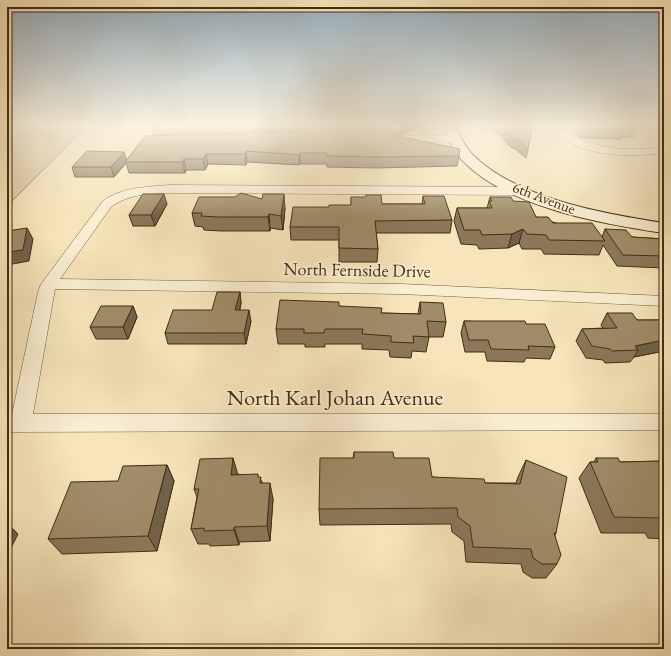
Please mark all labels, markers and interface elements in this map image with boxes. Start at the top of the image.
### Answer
street label: 6th Avenue [510,177,578,218]
street label: North Fernside Drive [283,257,431,282]
street label: North Karl Johan Avenue [227,383,444,412]

